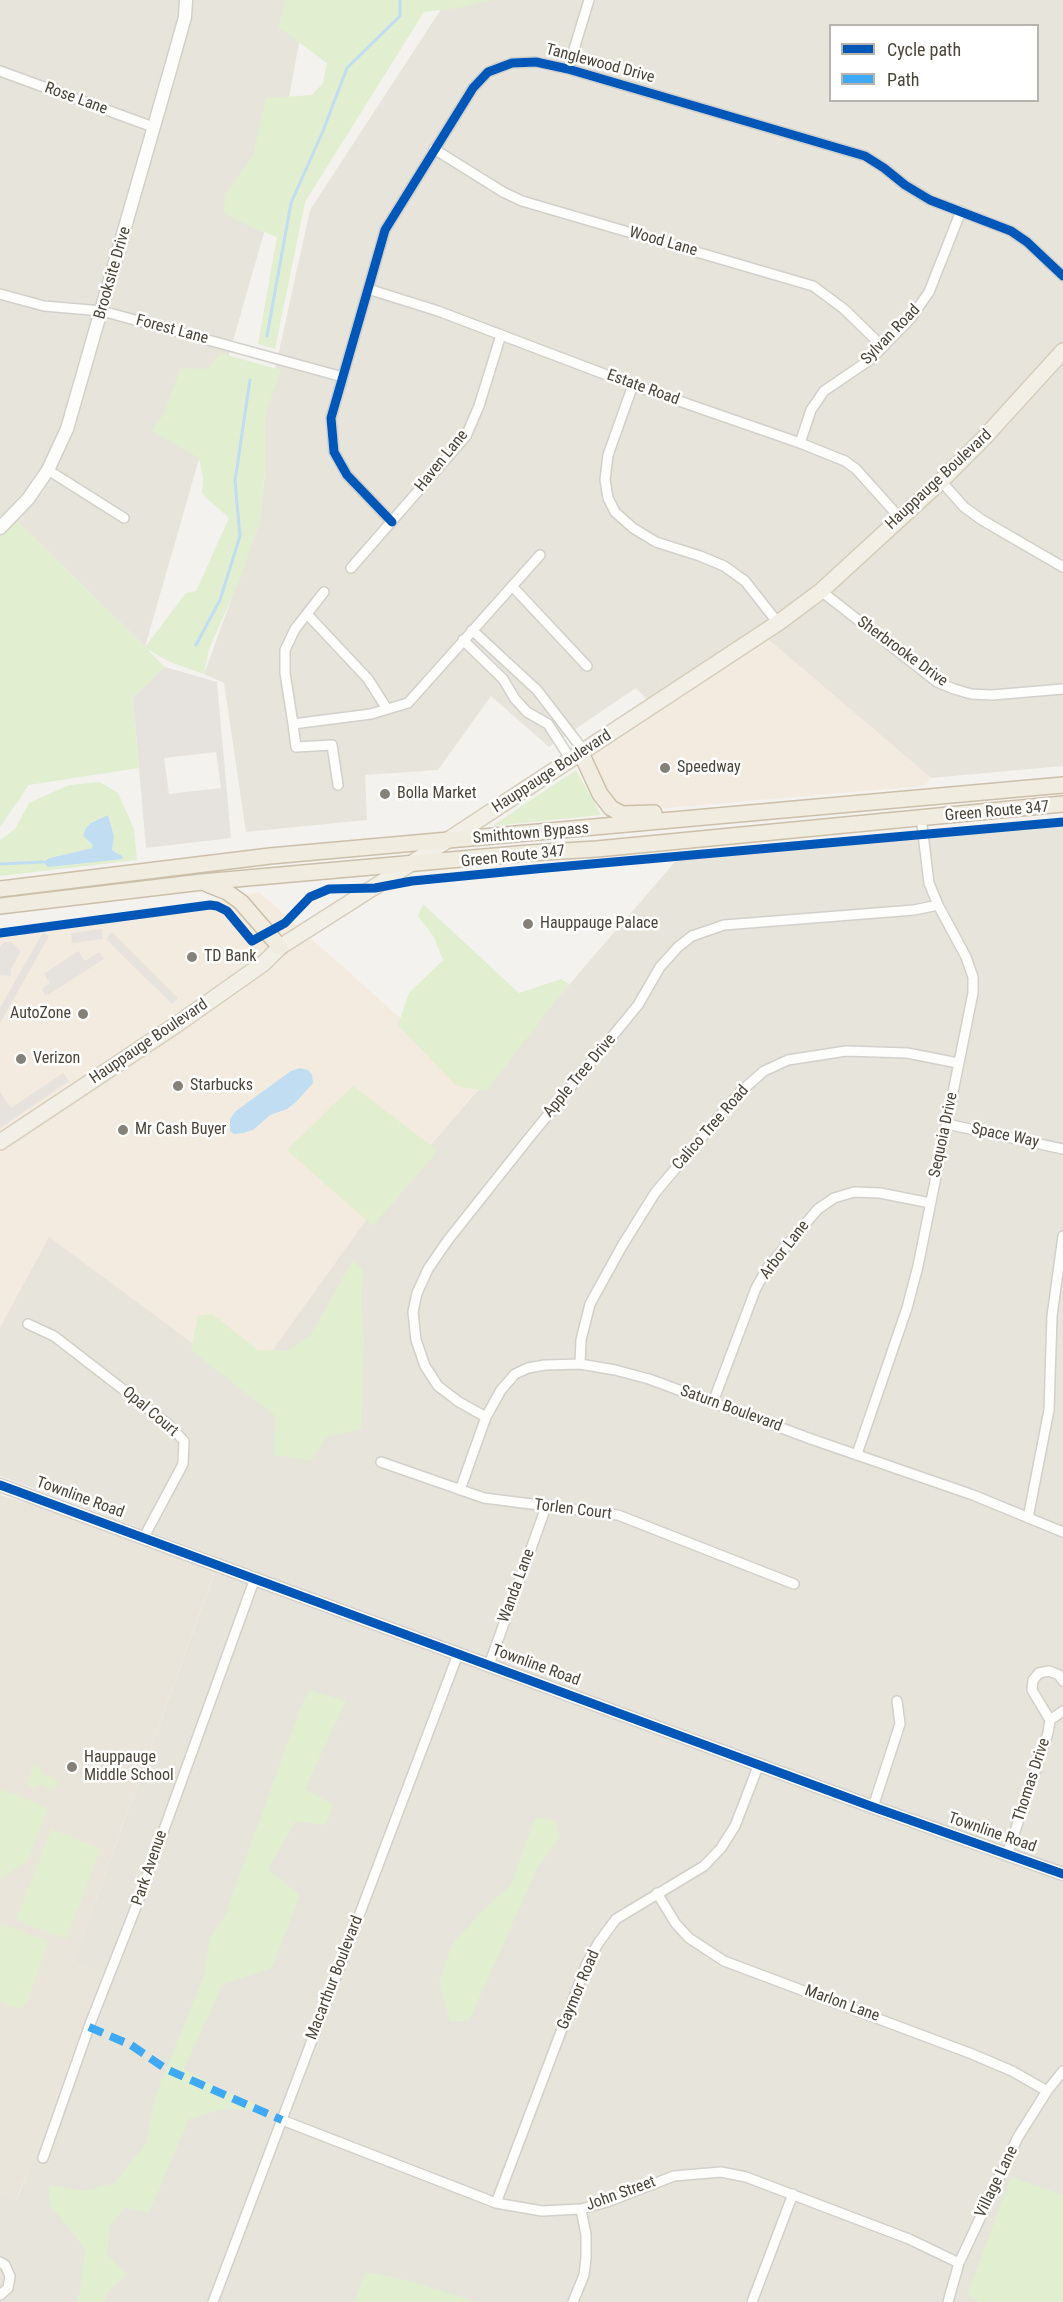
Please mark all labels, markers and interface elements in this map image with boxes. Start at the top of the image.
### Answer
legend [829,24,1039,102]
text: Cycle path [887,39,961,60]
street label: Tanglewood Drive [543,40,657,88]
text: Path [887,69,920,90]
street label: Rose Lane [42,79,110,119]
street label: Wood Lane [627,223,699,261]
street label: Brooksite Drive [91,224,135,322]
street label: Sylvan Road [857,301,925,369]
street label: Forest Lane [134,311,210,349]
street label: Estate Road [604,366,682,410]
street label: Haven Lane [411,426,473,496]
street label: Hauppauge Boulevard [882,426,996,534]
street label: Sherbrooke Drive [853,613,951,691]
street label: Hauppauge Boulevard [489,726,615,818]
place label: Speedway [677,758,741,778]
marker: Speedway [658,761,672,775]
place label: Bolla Market [397,784,476,804]
marker: Bolla Market [378,787,392,801]
street label: Green Route 347 [944,798,1050,826]
street label: Smithtown Bypass [472,819,590,849]
street label: Green Route 347 [460,842,566,872]
place label: Hauppauge Palace [540,914,658,934]
marker: Hauppauge Palace [521,917,535,931]
place label: TD Bank [204,947,256,967]
marker: TD Bank [185,950,199,964]
street label: Hauppauge Boulevard [86,995,212,1089]
place label: AutoZone [10,1004,71,1024]
marker: AutoZone [76,1007,90,1021]
street label: Apple Tree Drive [540,1030,620,1122]
place label: Verizon [33,1049,80,1069]
marker: Verizon [14,1052,28,1066]
place label: Starbucks [190,1076,253,1096]
marker: Starbucks [171,1079,185,1093]
street label: Calico Tree Road [669,1082,753,1174]
street label: Sequoia Drive [926,1091,962,1179]
street label: Space Way [969,1119,1041,1153]
place label: Mr Cash Buyer [135,1120,226,1140]
marker: Mr Cash Buyer [116,1123,130,1137]
street label: Arbor Lane [756,1217,814,1283]
street label: Saturn Boulevard [677,1382,785,1436]
street label: Opal Court [118,1383,182,1441]
street label: Townline Road [33,1473,127,1523]
street label: Torlen Court [533,1496,613,1524]
street label: Wanda Lane [495,1546,539,1626]
street label: Townline Road [489,1641,583,1691]
street label: Thomas Drive [1009,1736,1055,1824]
place label: Hauppauge Middle School [84,1748,174,1786]
marker: Hauppauge Middle School [65,1760,79,1774]
street label: Townline Road [945,1809,1039,1857]
street label: Park Avenue [128,1828,172,1908]
street label: Macarthur Boulevard [302,1913,368,2043]
street label: Gaymor Road [554,1947,604,2033]
street label: Marlon Lane [802,1982,882,2026]
street label: Village Lane [971,2143,1023,2221]
street label: John Street [584,2173,658,2215]

